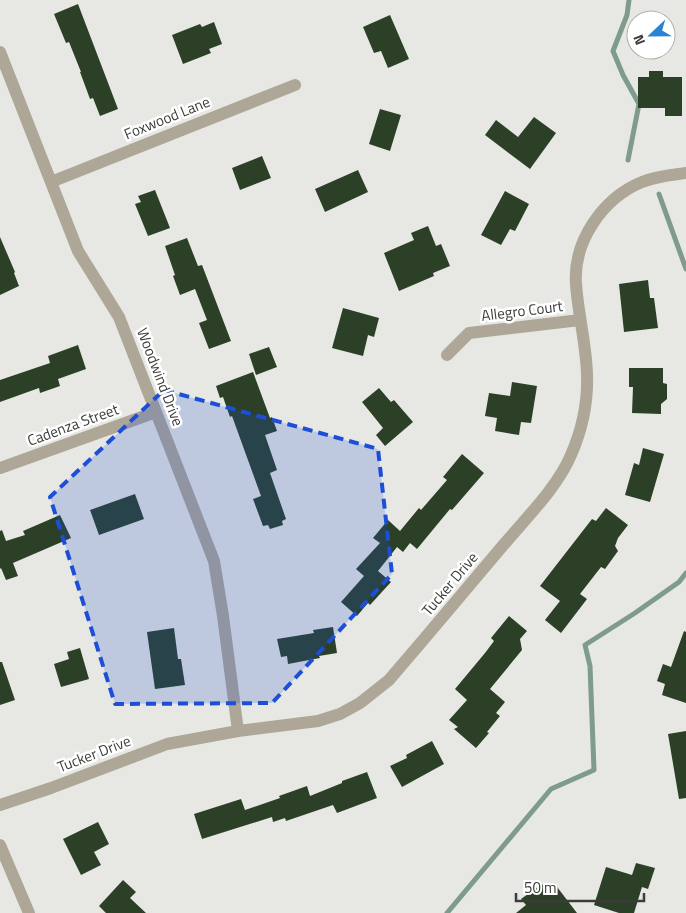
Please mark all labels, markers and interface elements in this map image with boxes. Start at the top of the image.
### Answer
north arrow [626,10,676,60]
text: N [627,32,650,48]
street label: Foxwood Lane [120,90,213,145]
street label: Allegro Court [480,294,565,327]
street label: Woodwind Drive [131,324,190,429]
street label: Cadenza Street [24,397,122,452]
street label: Tucker Drive [416,547,483,621]
street label: Tucker Drive [54,729,134,778]
scale bar [516,870,644,902]
text: 50 m [524,876,557,899]

